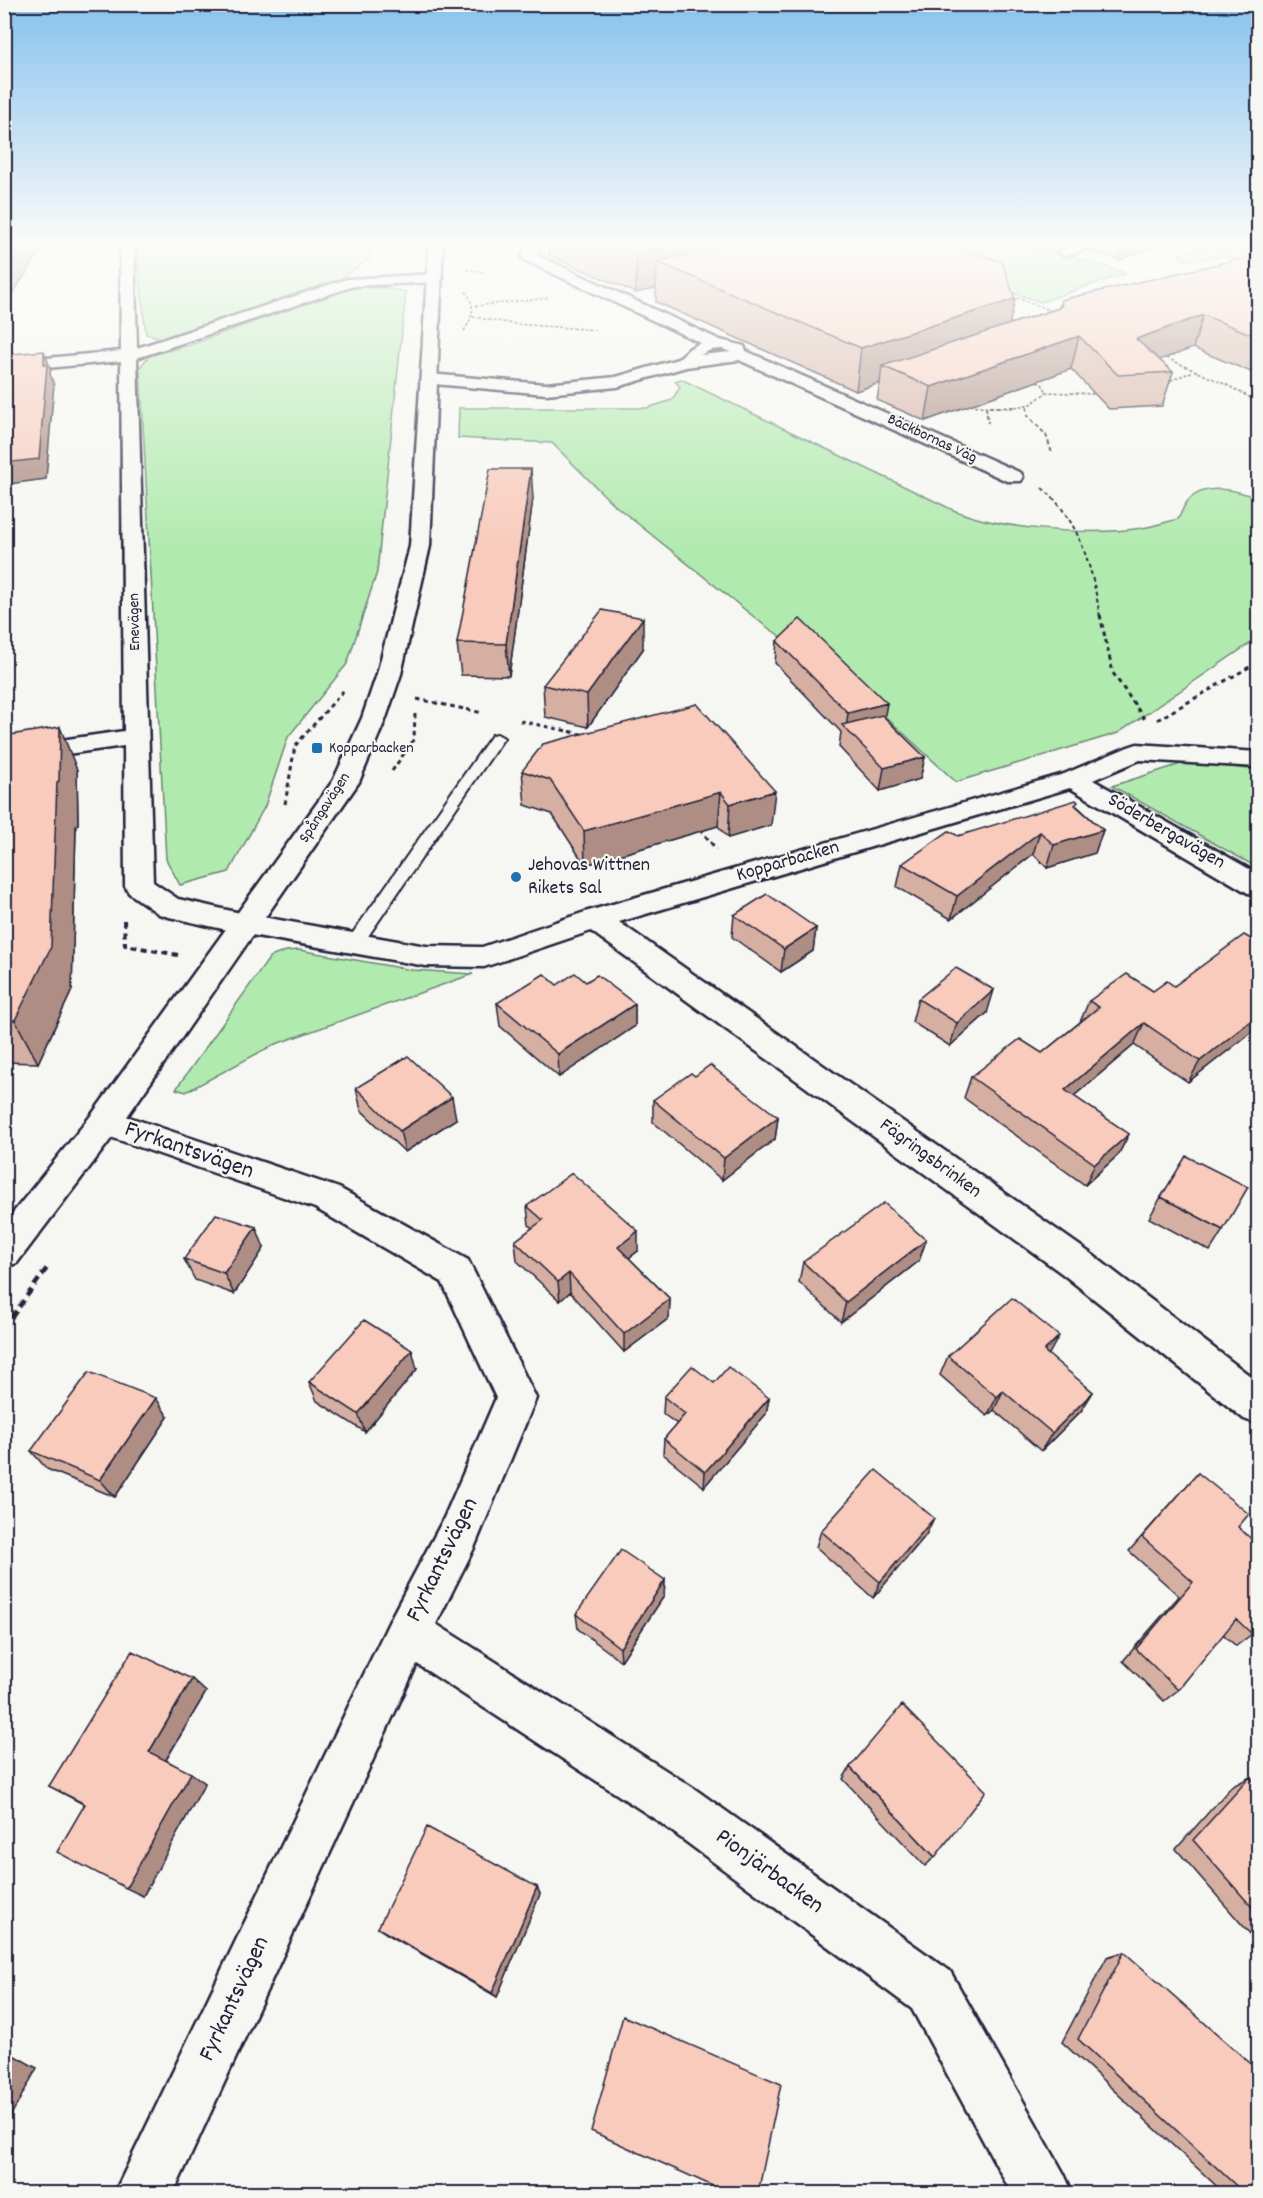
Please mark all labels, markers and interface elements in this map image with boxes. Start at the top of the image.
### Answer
street label: Bäckbornas Väg [883,408,981,470]
street label: Enevägen [123,593,147,651]
place label: Kopparbacken [329,737,414,760]
marker: Kopparbacken [310,741,324,755]
street label: Spångavägen [293,768,357,848]
street label: Söderbergavägen [1102,787,1230,877]
street label: Kopparbacken [733,834,843,890]
place label: Jehovas Wittnen Rikets Sal [528,852,650,903]
marker: Jehovas Wittnen Rikets Sal [509,870,523,884]
street label: Fägringsbrinken [873,1112,987,1206]
street label: Fyrkantsvägen [120,1113,258,1189]
street label: Fyrkantsvägen [398,1492,488,1628]
street label: Pionjärbacken [708,1821,830,1923]
street label: Fyrkantsvägen [191,1931,279,2067]

